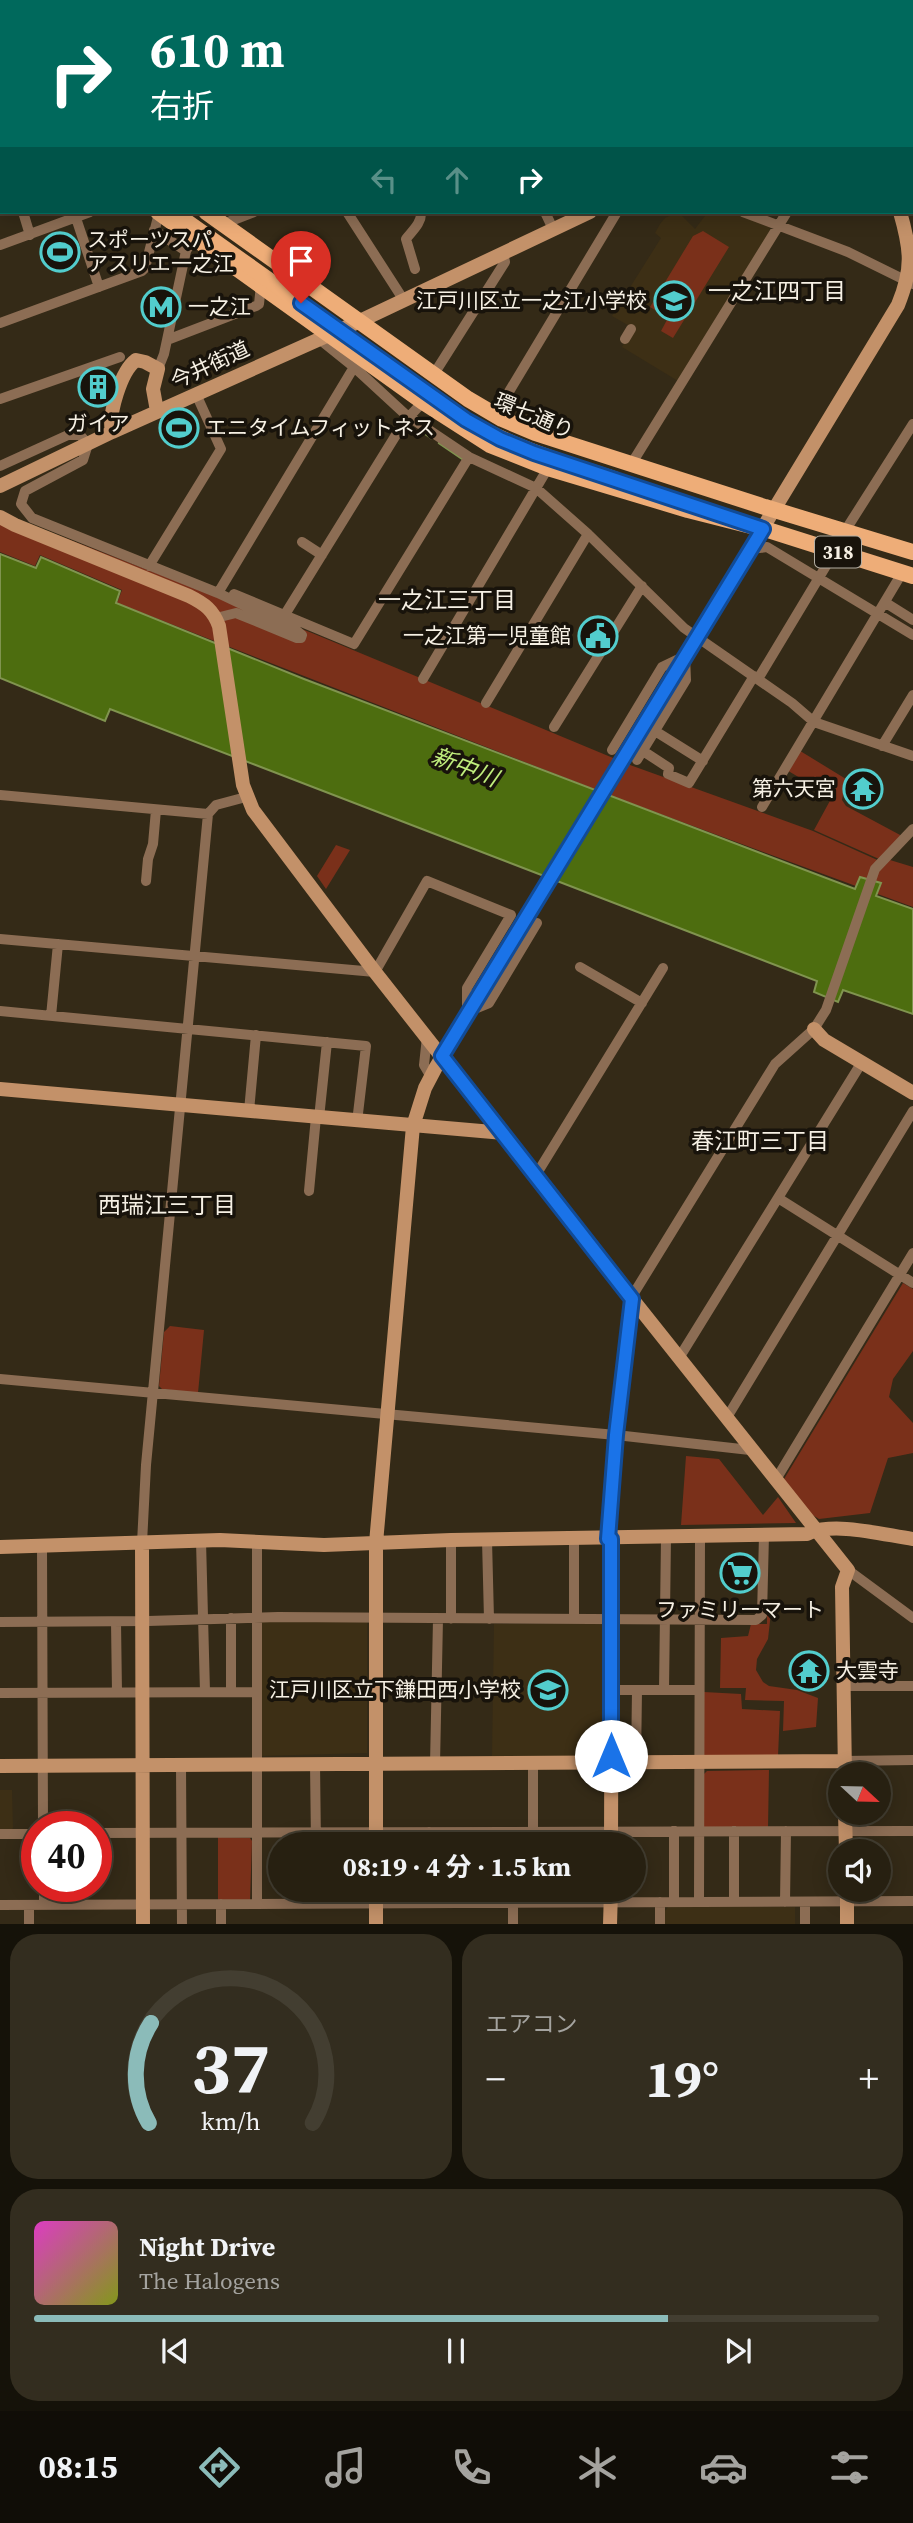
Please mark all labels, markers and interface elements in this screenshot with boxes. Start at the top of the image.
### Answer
text: 610 m [150,16,285,83]
icon: right [35,28,126,119]
text: 右折 [150,84,214,128]
icon: left [365,161,403,199]
icon: ahead [438,161,476,199]
icon: right [511,161,549,199]
place label: スポーツスパ アスリエ一之江 [87,225,234,278]
sports icon: スポーツスパ アスリエ一之江 [39,231,81,273]
pin [271,231,331,303]
icon: arrive [282,242,320,280]
district label: 一之江四丁目 [708,275,846,307]
school or university icon: 江戸川区立一之江小学校 [653,280,695,322]
metro station icon: 一之江 [140,286,182,328]
place label: 江戸川区立一之江小学校 [416,286,647,315]
place label: 一之江 [188,292,251,321]
street label: 今井街道 [166,334,254,395]
building icon: ガイア [77,366,119,408]
street label: 環七通り [490,386,579,445]
sports icon: エニタイムフィットネス [158,407,200,449]
place label: ガイア [67,409,130,438]
place label: エニタイムフィットネス [206,413,435,442]
road number: 318 [815,537,861,568]
district label: 一之江三丁目 [378,584,516,616]
public building icon: 一之江第一児童館 [577,615,619,657]
place label: 一之江第一児童館 [403,621,571,650]
water label: 新中川 [427,740,506,795]
temple icon: 第六天宮 [842,768,884,810]
place label: 第六天宮 [752,774,836,803]
district label: 春江町三丁目 [691,1125,829,1157]
district label: 西瑞江三丁目 [98,1189,236,1221]
supermarket icon: ファミリーマート [719,1552,761,1594]
place label: ファミリーマート [656,1595,824,1624]
temple icon: 大雲寺 [788,1650,830,1692]
place label: 大雲寺 [836,1656,899,1685]
school or university icon: 江戸川区立下鎌田西小学校 [527,1669,569,1711]
place label: 江戸川区立下鎌田西小学校 [269,1675,521,1704]
position arrow [574,1719,648,1793]
north arrow [828,1762,891,1825]
map controls [828,1762,891,1902]
speed limit sign: 40 [21,1811,112,1902]
button: sound [828,1839,891,1902]
text: 08:19 · 4 分 · 1.5 km [343,1849,571,1885]
text: エアコン [486,2008,578,2040]
text: 37 [191,2018,270,2117]
text: 19° [646,2043,719,2114]
text: − [486,2053,506,2105]
text: + [859,2053,879,2105]
text: km/h [201,2103,261,2137]
text: Night Drive [139,2229,275,2265]
text: The Halogens [139,2265,280,2297]
icon: previous [156,2332,194,2370]
icon: pause [437,2332,475,2370]
icon: next [719,2332,757,2370]
icon: directions [195,2443,244,2492]
icon: music [321,2443,370,2492]
icon: phone [447,2443,496,2492]
icon: climate [573,2443,622,2492]
icon: car [699,2443,748,2492]
icon: filters [825,2443,874,2492]
text: 08:15 [39,2445,118,2489]

